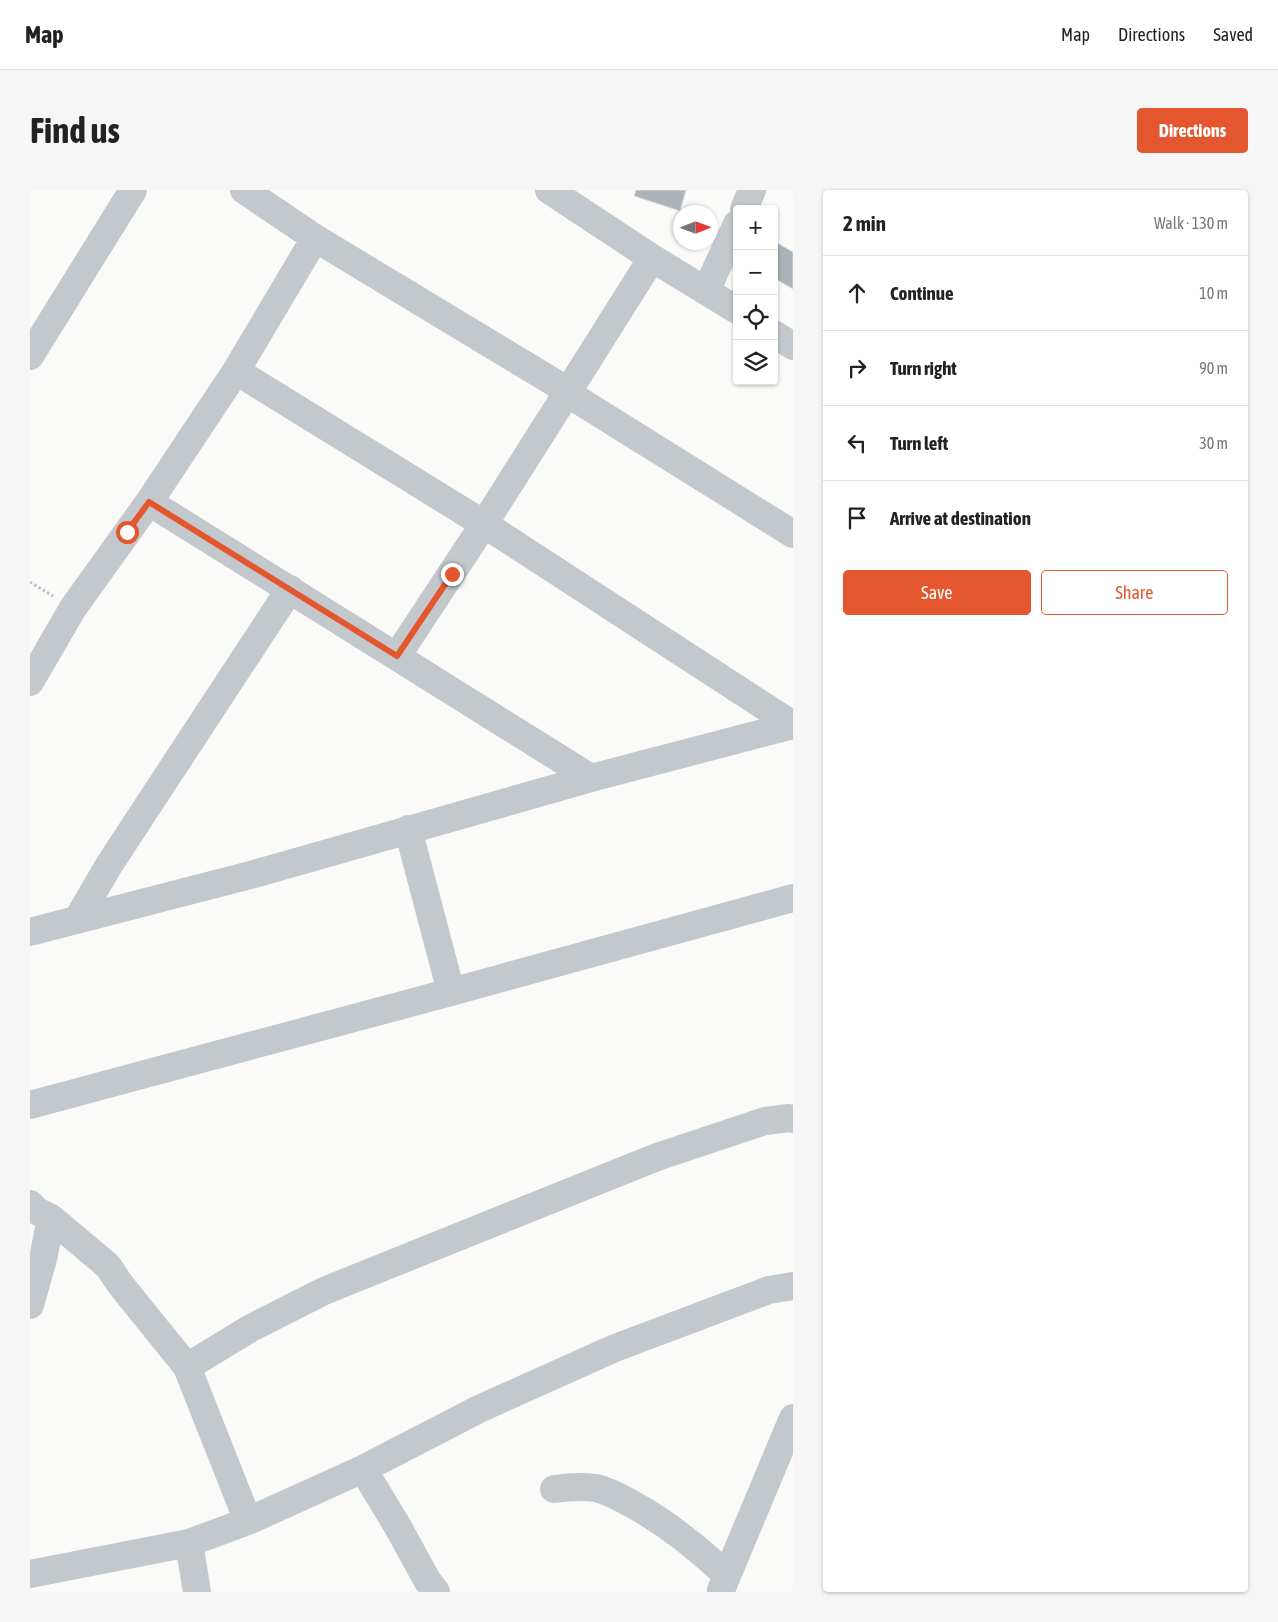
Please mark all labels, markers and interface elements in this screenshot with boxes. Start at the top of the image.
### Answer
text: Map [25,21,64,48]
text: Map [1061,24,1090,45]
text: Directions [1118,24,1185,45]
text: Saved [1213,24,1253,45]
button: Directions [1137,108,1248,153]
text: Find us [30,110,120,150]
north arrow [673,205,718,250]
map controls [733,205,778,385]
button: + [733,205,778,250]
text: 2 min [843,211,886,235]
text: Walk · 130 m [1154,214,1228,232]
button: − [733,250,778,295]
icon: ahead [843,279,871,307]
text: Continue [890,282,954,304]
text: 10 m [1199,284,1228,302]
button: locate [733,295,778,340]
button: layers [733,340,778,385]
icon: right [843,354,871,382]
text: Turn right [890,357,957,379]
text: 90 m [1199,359,1228,377]
icon: left [843,429,871,457]
text: Turn left [890,432,948,454]
text: 30 m [1199,434,1228,452]
icon: arrive [843,504,871,532]
text: Arrive at destination [890,507,1031,529]
route start [116,521,139,544]
route end [441,563,464,586]
button: Save [843,570,1031,615]
button: Share [1041,570,1228,615]

